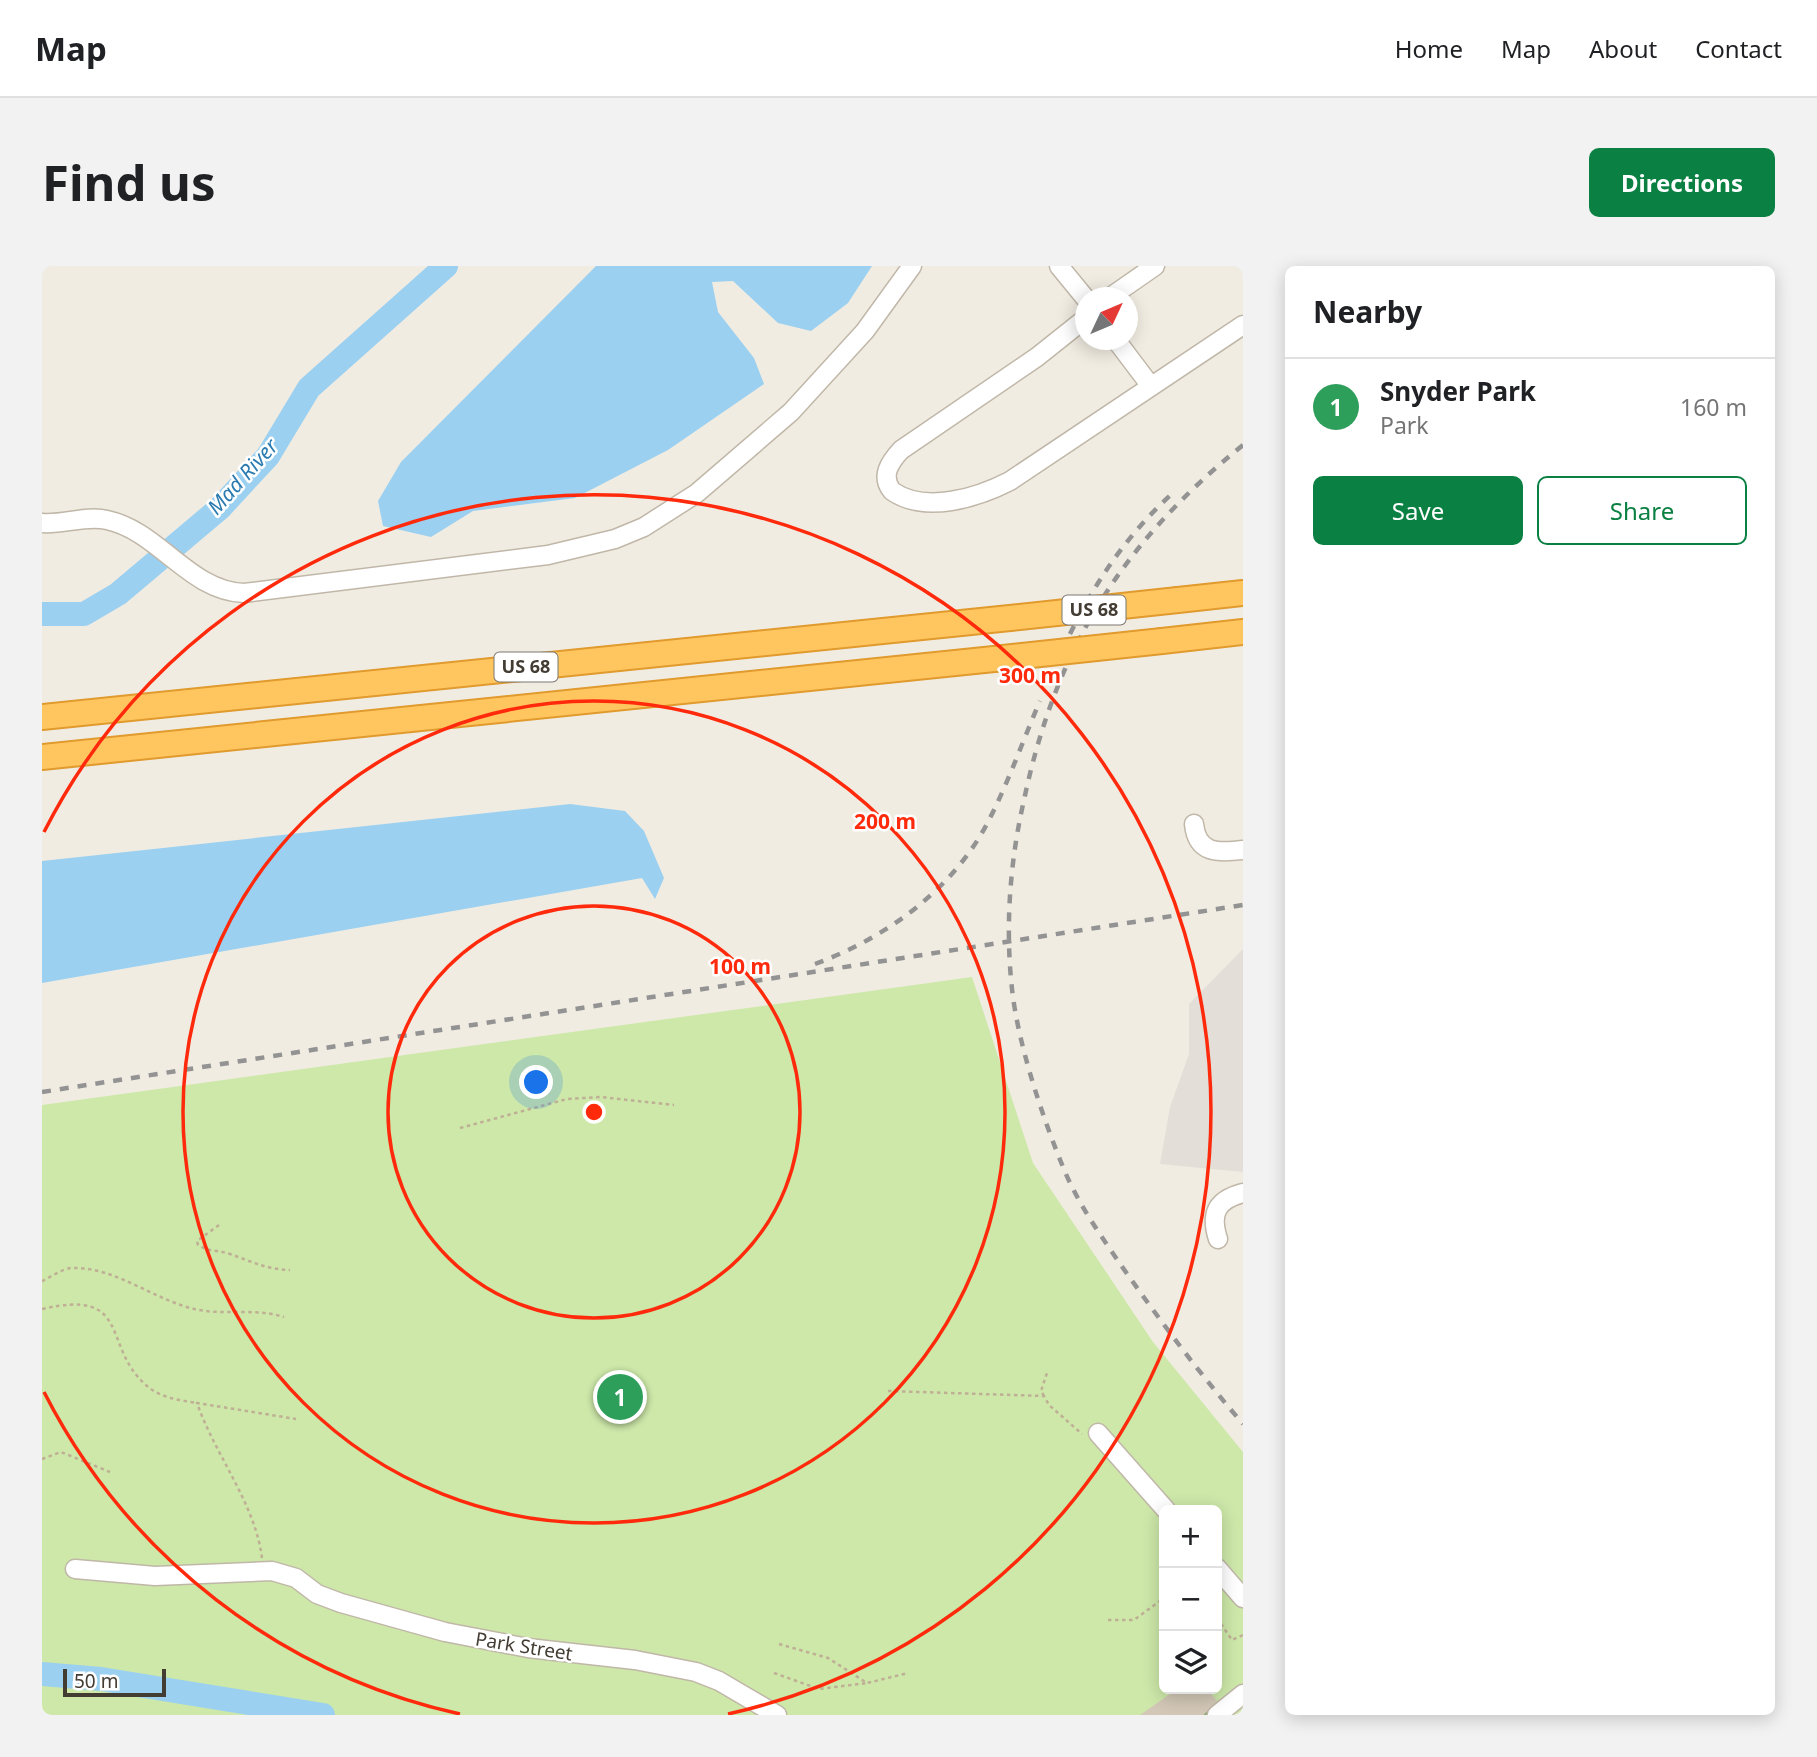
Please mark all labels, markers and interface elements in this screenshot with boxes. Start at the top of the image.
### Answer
text: Map [35,26,107,71]
text: Home [1395,32,1463,65]
text: Map [1501,32,1551,65]
text: About [1589,32,1657,65]
text: Contact [1695,32,1782,65]
button: Directions [1589,148,1775,217]
text: Find us [42,149,216,215]
north arrow [1075,287,1138,350]
text: Nearby [1313,291,1422,332]
text: Snyder Park [1380,373,1536,409]
text: 1 [1329,391,1343,423]
text: 160 m [1680,391,1747,423]
text: Park [1380,409,1429,441]
water label: Mad River [201,431,285,520]
button: Save [1313,476,1523,545]
button: Share [1537,476,1747,545]
road number: US 68 [1062,596,1126,624]
road number: US 68 [494,652,558,682]
text: 300 m [999,661,1061,689]
text: 200 m [854,807,916,835]
text: 100 m [709,952,771,980]
your location [519,1065,553,1099]
centre of rings [582,1100,606,1124]
pin: 1 [597,1371,643,1423]
map controls [1159,1505,1222,1694]
button: + [1159,1505,1222,1568]
button: − [1159,1568,1222,1631]
street label: Park Street [474,1625,575,1667]
button: layers [1159,1631,1222,1694]
scale bar [63,1666,166,1698]
text: 50 m [74,1668,118,1694]

